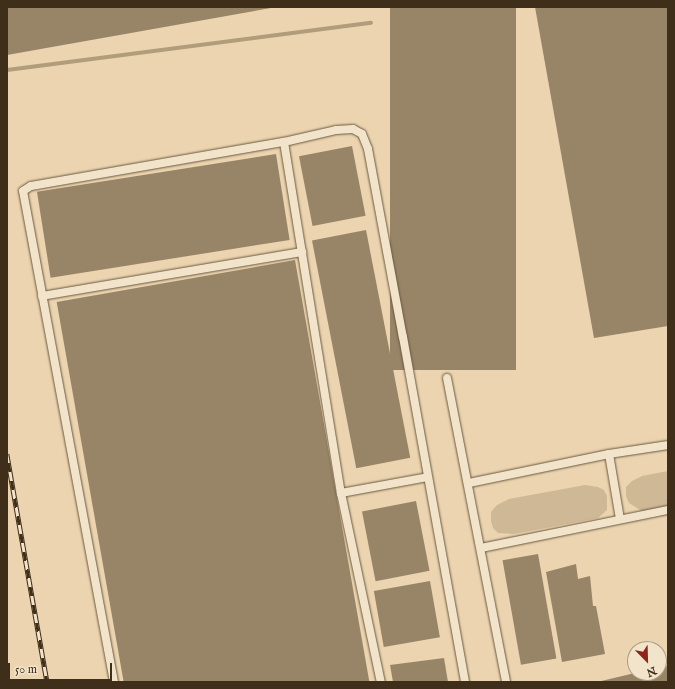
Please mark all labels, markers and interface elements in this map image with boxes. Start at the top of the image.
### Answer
north arrow [627,641,667,681]
scale bar [10,655,114,681]
text: 50 m [15,662,37,677]
text: N [644,663,658,679]

